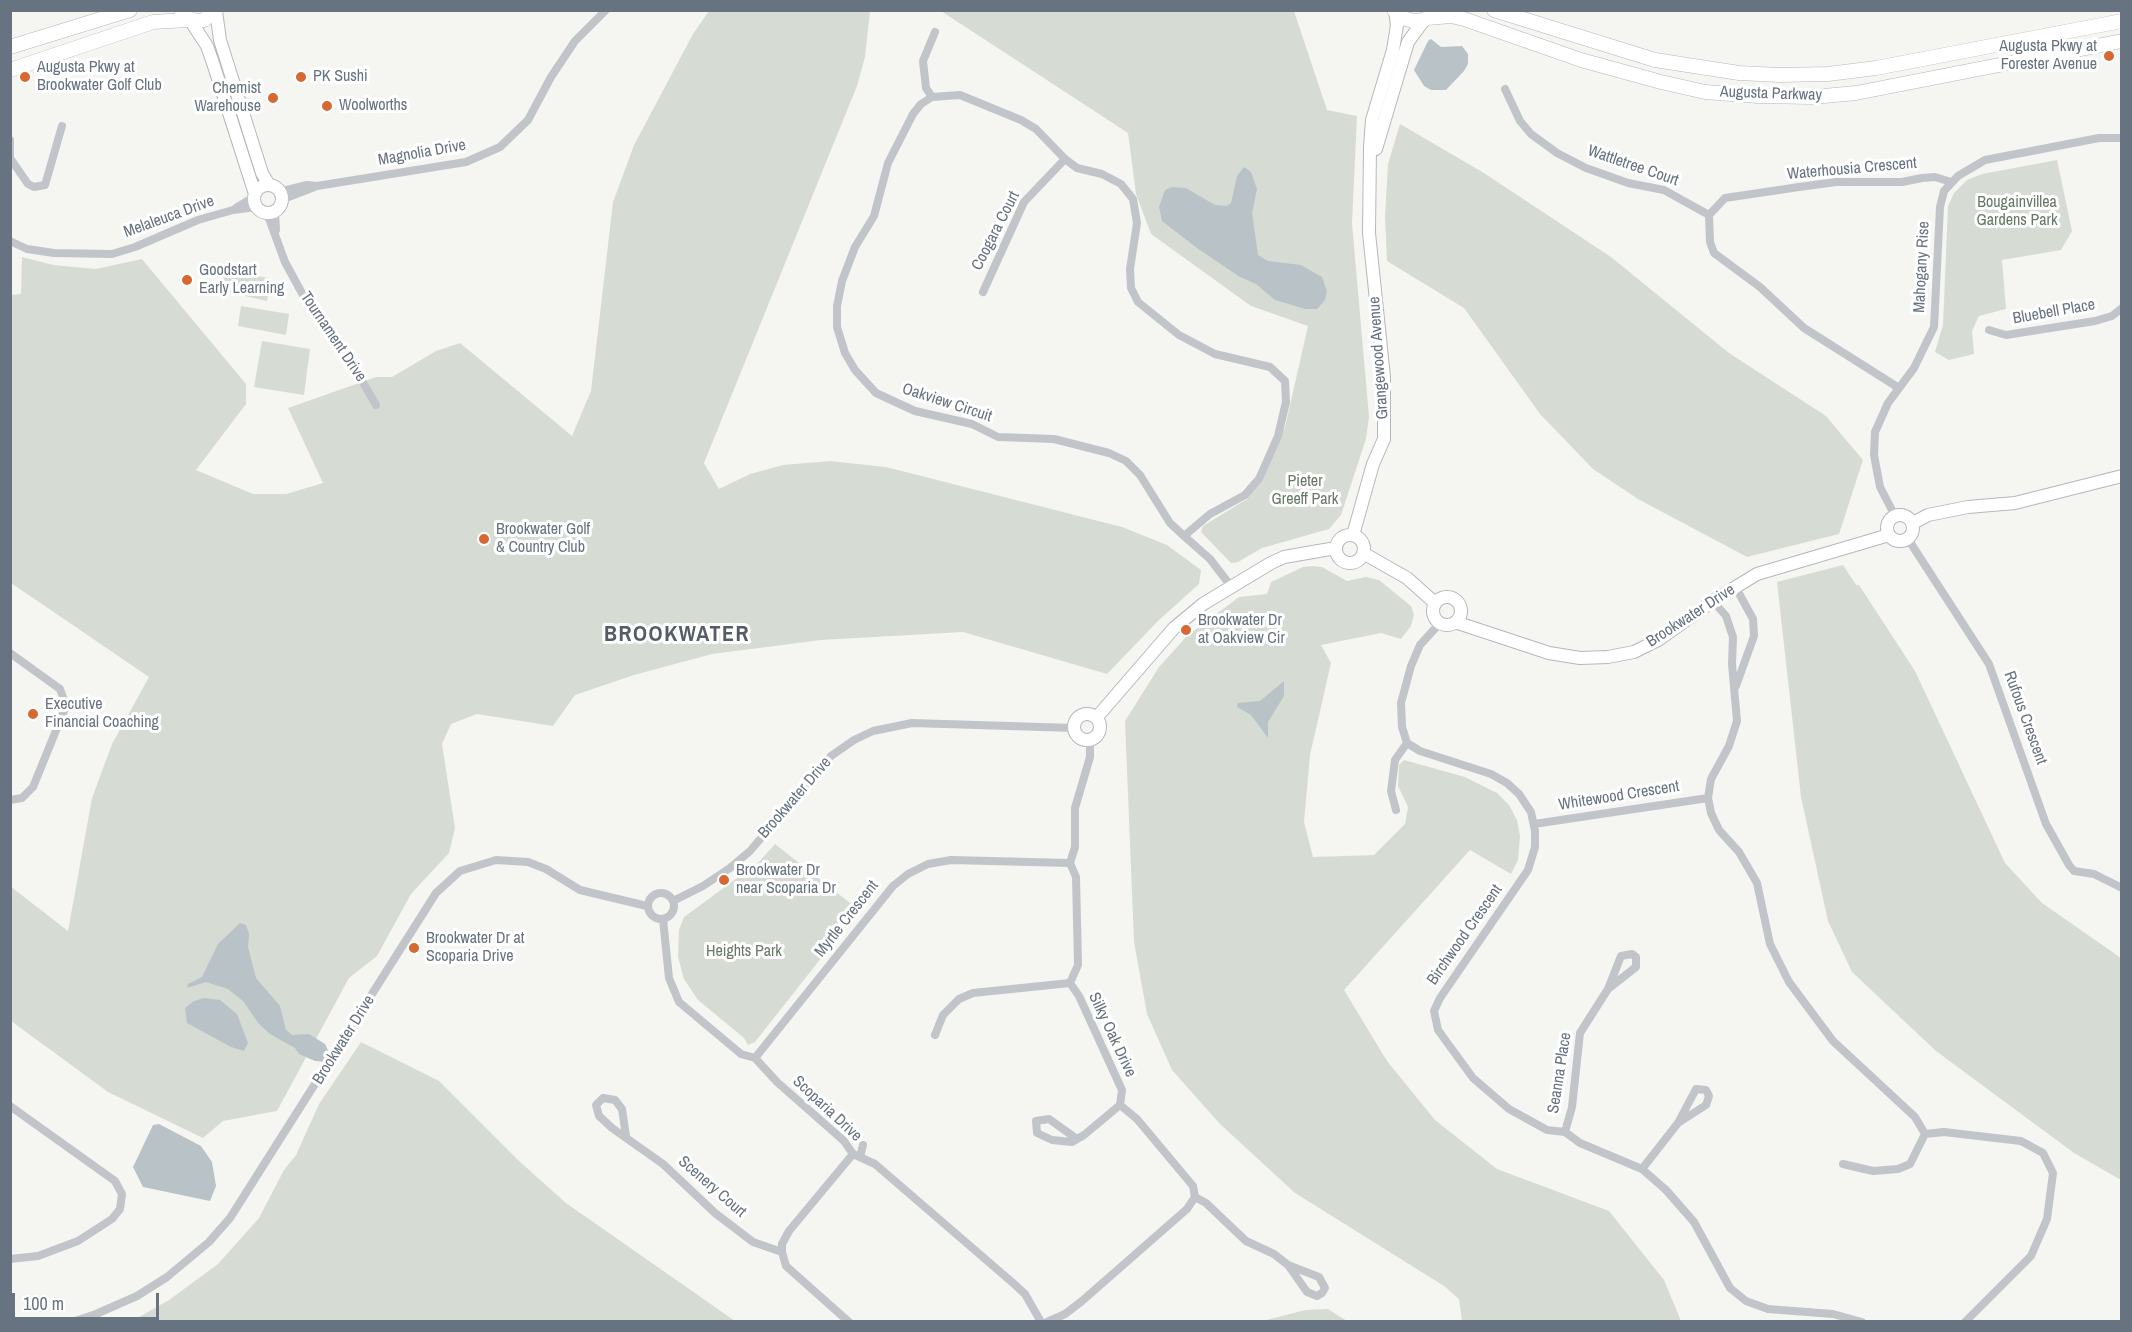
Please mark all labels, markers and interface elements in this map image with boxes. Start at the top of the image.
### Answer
place label: Augusta Pkwy at Forester Avenue [1999,37,2097,75]
marker: Augusta Pkwy at Forester Avenue [2102,49,2116,63]
place label: Augusta Pkwy at Brookwater Golf Club [37,58,162,96]
place label: PK Sushi [313,67,368,87]
marker: Augusta Pkwy at Brookwater Golf Club [18,70,32,84]
marker: PK Sushi [294,70,308,84]
place label: Chemist Warehouse [194,79,261,117]
street label: Augusta Parkway [1720,83,1822,105]
marker: Chemist Warehouse [266,91,280,105]
place label: Woolworths [339,96,407,116]
marker: Woolworths [320,99,334,113]
street label: Magnolia Drive [377,136,467,170]
street label: Wattletree Court [1585,141,1681,191]
street label: Waterhousia Crescent [1786,154,1918,184]
street label: Coogara Court [968,188,1024,274]
street label: Melaleuca Drive [121,192,217,242]
park label: Bougainvillea Gardens Park [1977,193,2057,231]
street label: Mahogany Rise [1910,221,1934,313]
place label: Goodstart Early Learning [199,261,284,299]
marker: Goodstart Early Learning [180,273,194,287]
street label: Tournament Drive [296,288,370,386]
street label: Bluebell Place [2011,295,2097,329]
street label: Grangewood Avenue [1365,296,1393,420]
street label: Oakview Circuit [900,379,994,427]
park label: Pieter Greeff Park [1272,472,1338,510]
place label: Brookwater Golf & Country Club [496,520,590,558]
marker: Brookwater Golf & Country Club [477,532,491,546]
street label: Brookwater Drive [1643,580,1739,652]
place label: Brookwater Dr at Oakview Cir [1198,611,1285,649]
district label: BROOKWATER [604,622,750,648]
marker: Brookwater Dr at Oakview Cir [1179,623,1193,637]
street label: Rufous Crescent [1999,669,2051,767]
place label: Executive Financial Coaching [45,695,159,733]
marker: Executive Financial Coaching [26,707,40,721]
street label: Brookwater Drive [755,753,835,843]
street label: Whitewood Crescent [1557,777,1681,815]
place label: Brookwater Dr near Scoparia Dr [736,861,836,899]
marker: Brookwater Dr near Scoparia Dr [717,873,731,887]
street label: Myrtle Crescent [811,877,883,961]
street label: Birchwood Crescent [1423,881,1507,989]
place label: Brookwater Dr at Scoparia Drive [426,929,524,967]
marker: Brookwater Dr at Scoparia Drive [407,941,421,955]
park label: Heights Park [706,942,782,962]
street label: Silky Oak Drive [1084,990,1140,1080]
street label: Brookwater Drive [309,992,379,1088]
street label: Seanna Place [1544,1031,1576,1115]
street label: Scoparia Drive [788,1072,866,1146]
street label: Scenery Court [674,1152,750,1222]
scale bar [15,1281,162,1319]
text: 100 m [23,1291,64,1316]

